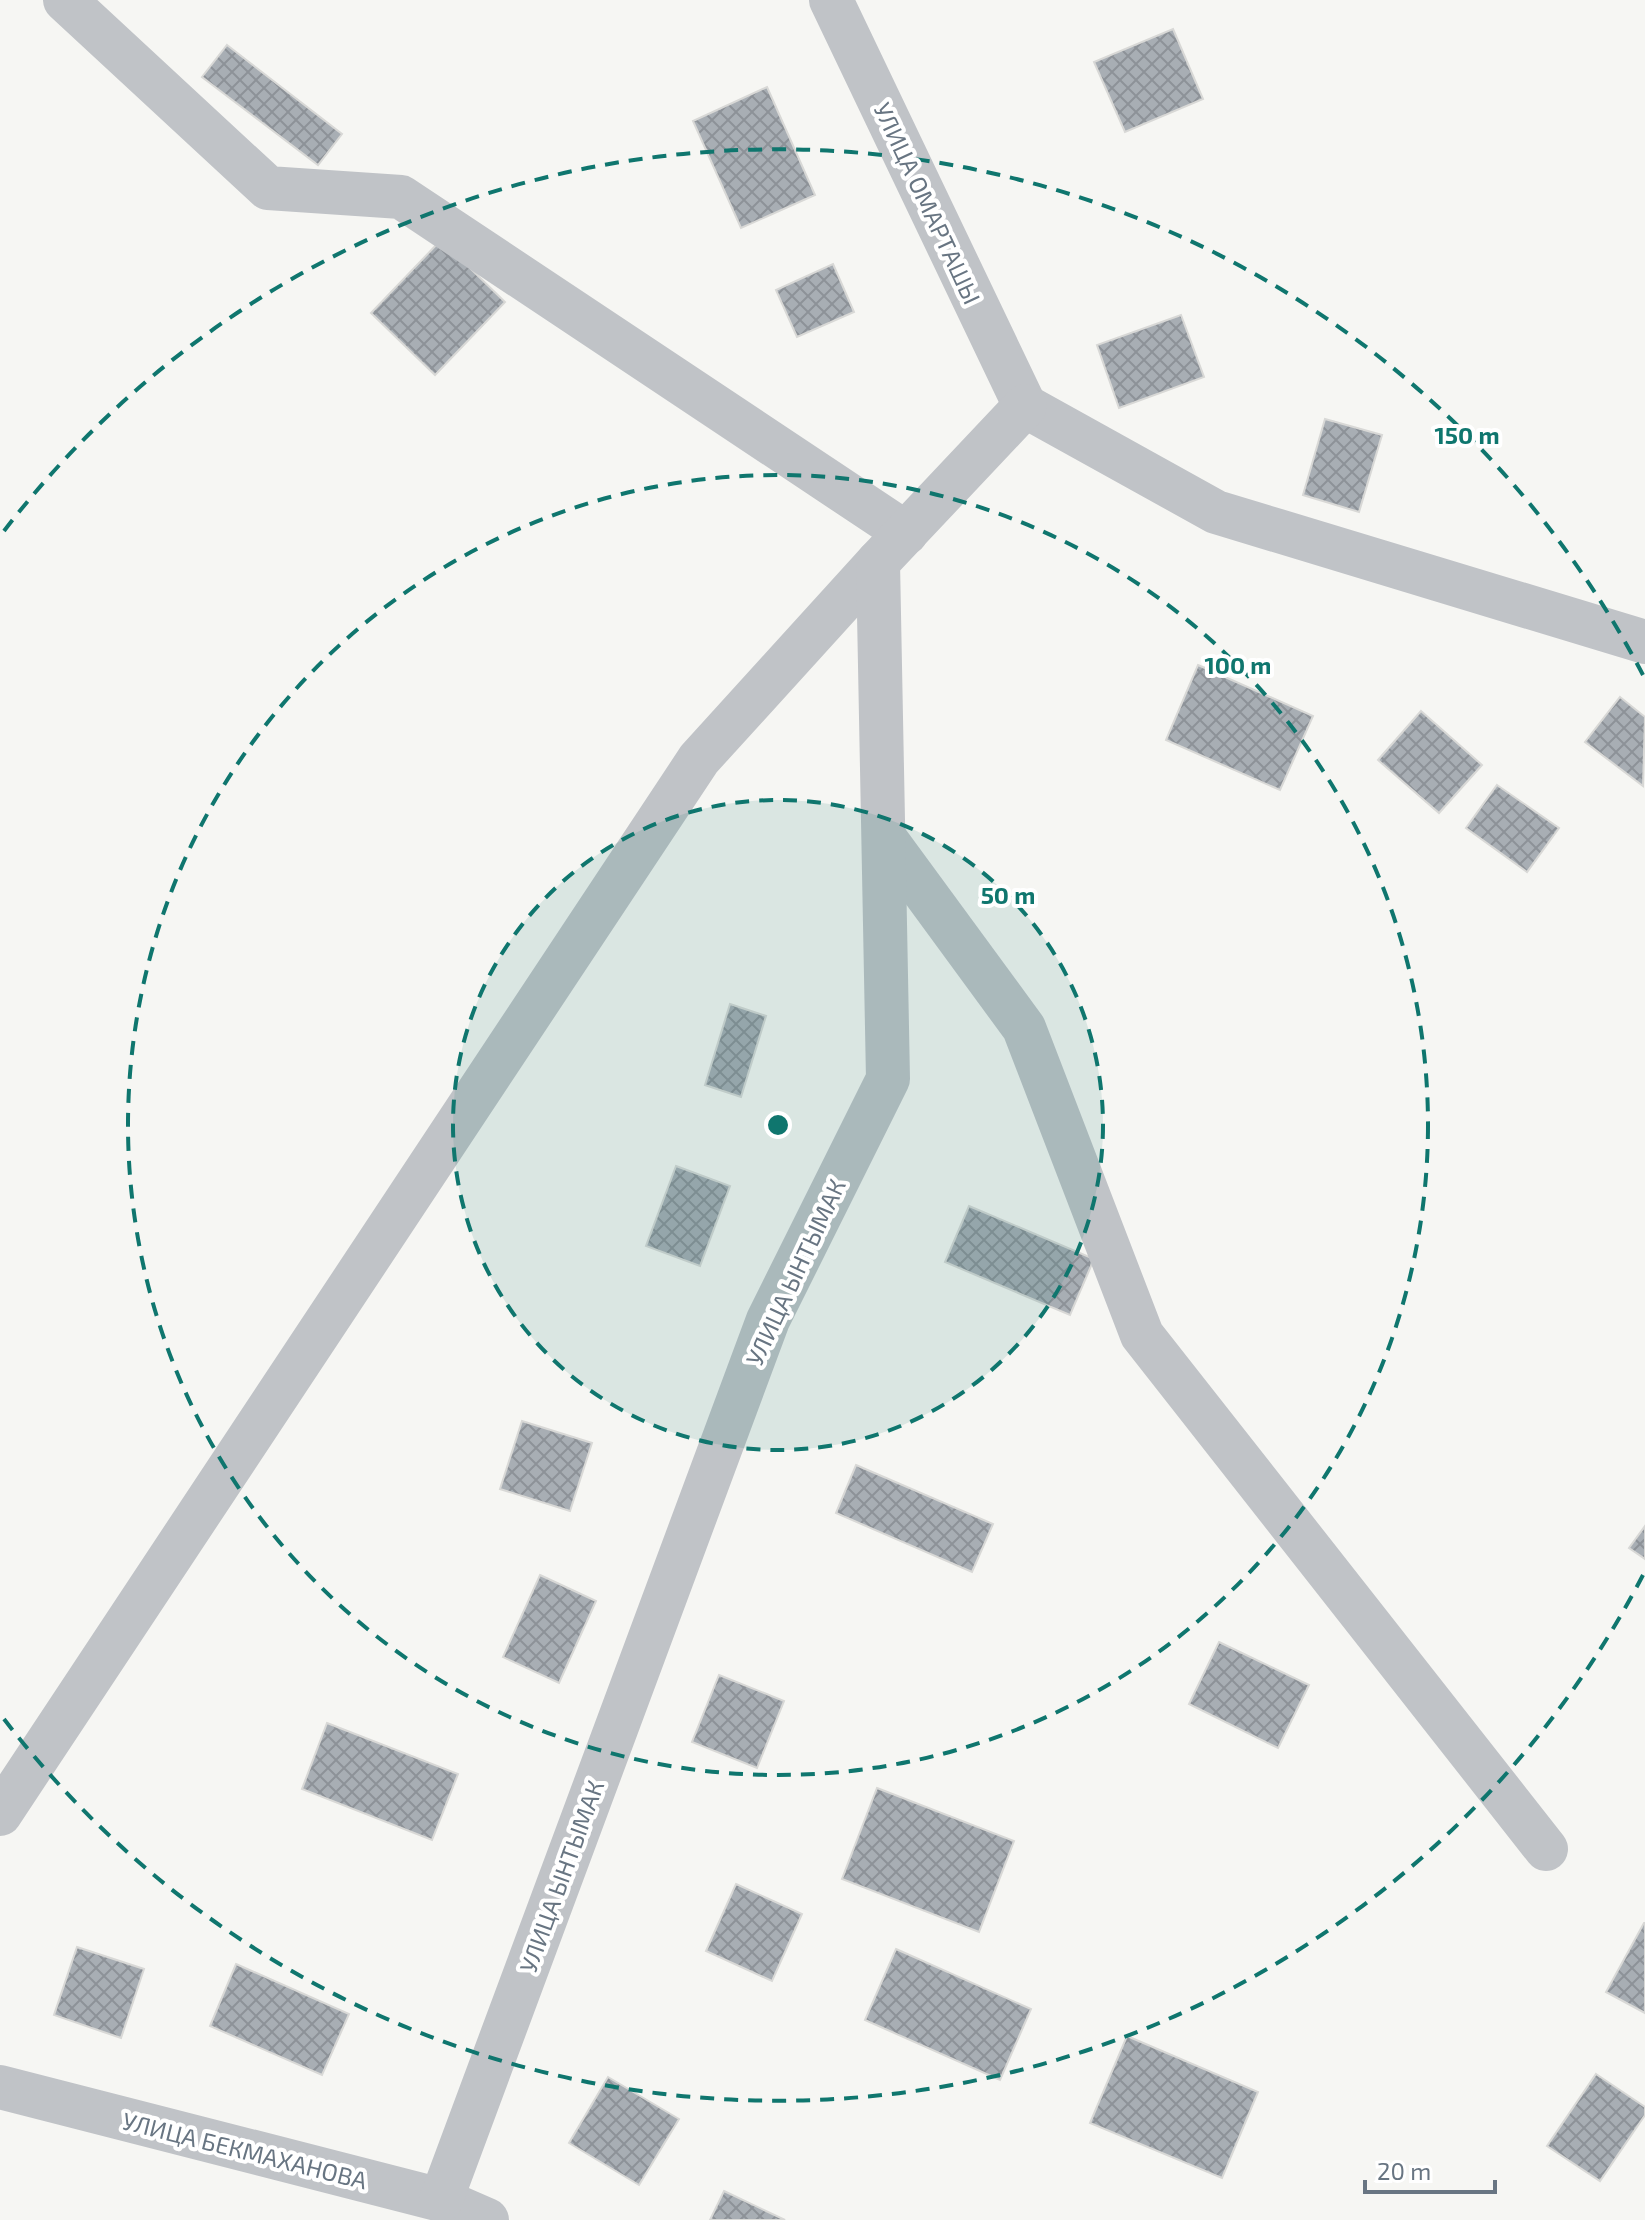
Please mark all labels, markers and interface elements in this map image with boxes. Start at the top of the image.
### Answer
street label: УЛИЦА ОМАРТАШЫ [869,98,987,308]
text: 150 m [1434,420,1500,449]
text: 100 m [1205,650,1271,679]
text: 50 m [981,880,1035,909]
centre of rings [764,1111,792,1139]
street label: УЛИЦА ЫНТЫМАК [739,1174,851,1370]
street label: УЛИЦА ЫНТЫМАК [513,1776,609,1976]
street label: УЛИЦА БЕКМАХАНОВА [120,2106,370,2194]
scale bar [1365,2144,1495,2194]
text: 20 m [1377,2156,1431,2185]

